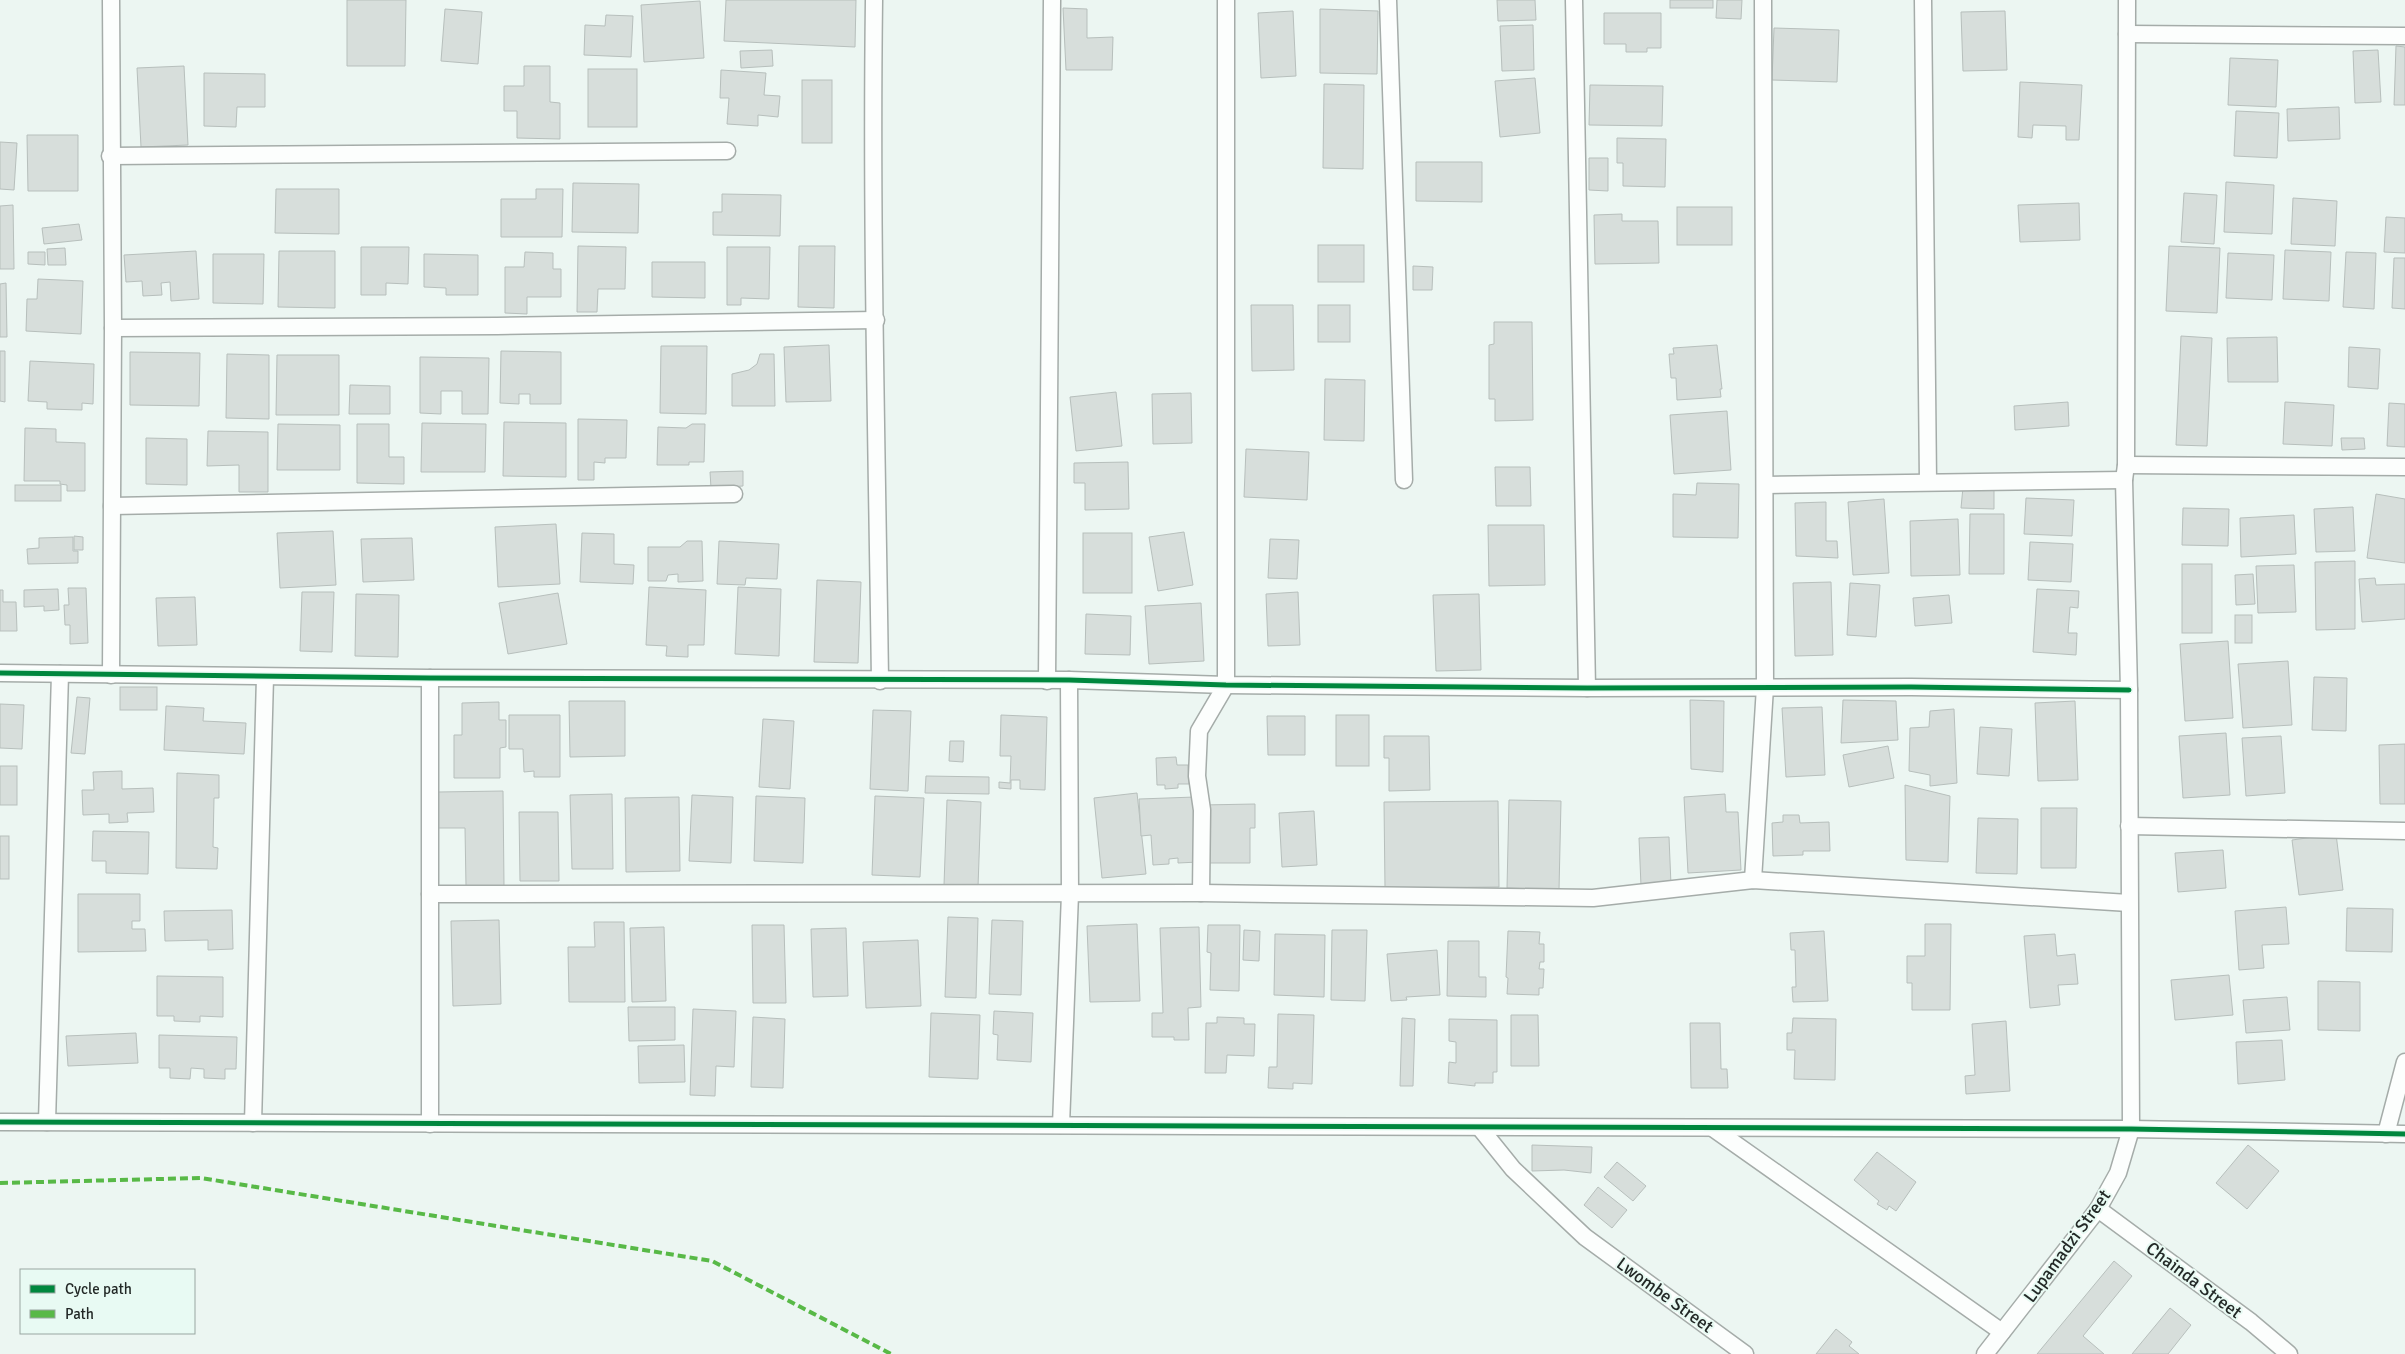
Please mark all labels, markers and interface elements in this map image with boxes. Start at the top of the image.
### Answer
street label: Lupamadzi Street [2019,1185,2115,1307]
street label: Chainda Street [2142,1237,2246,1323]
street label: Lwombe Street [1612,1252,1718,1338]
legend [20,1269,195,1334]
text: Cycle path [65,1280,132,1298]
text: Path [65,1305,94,1323]

